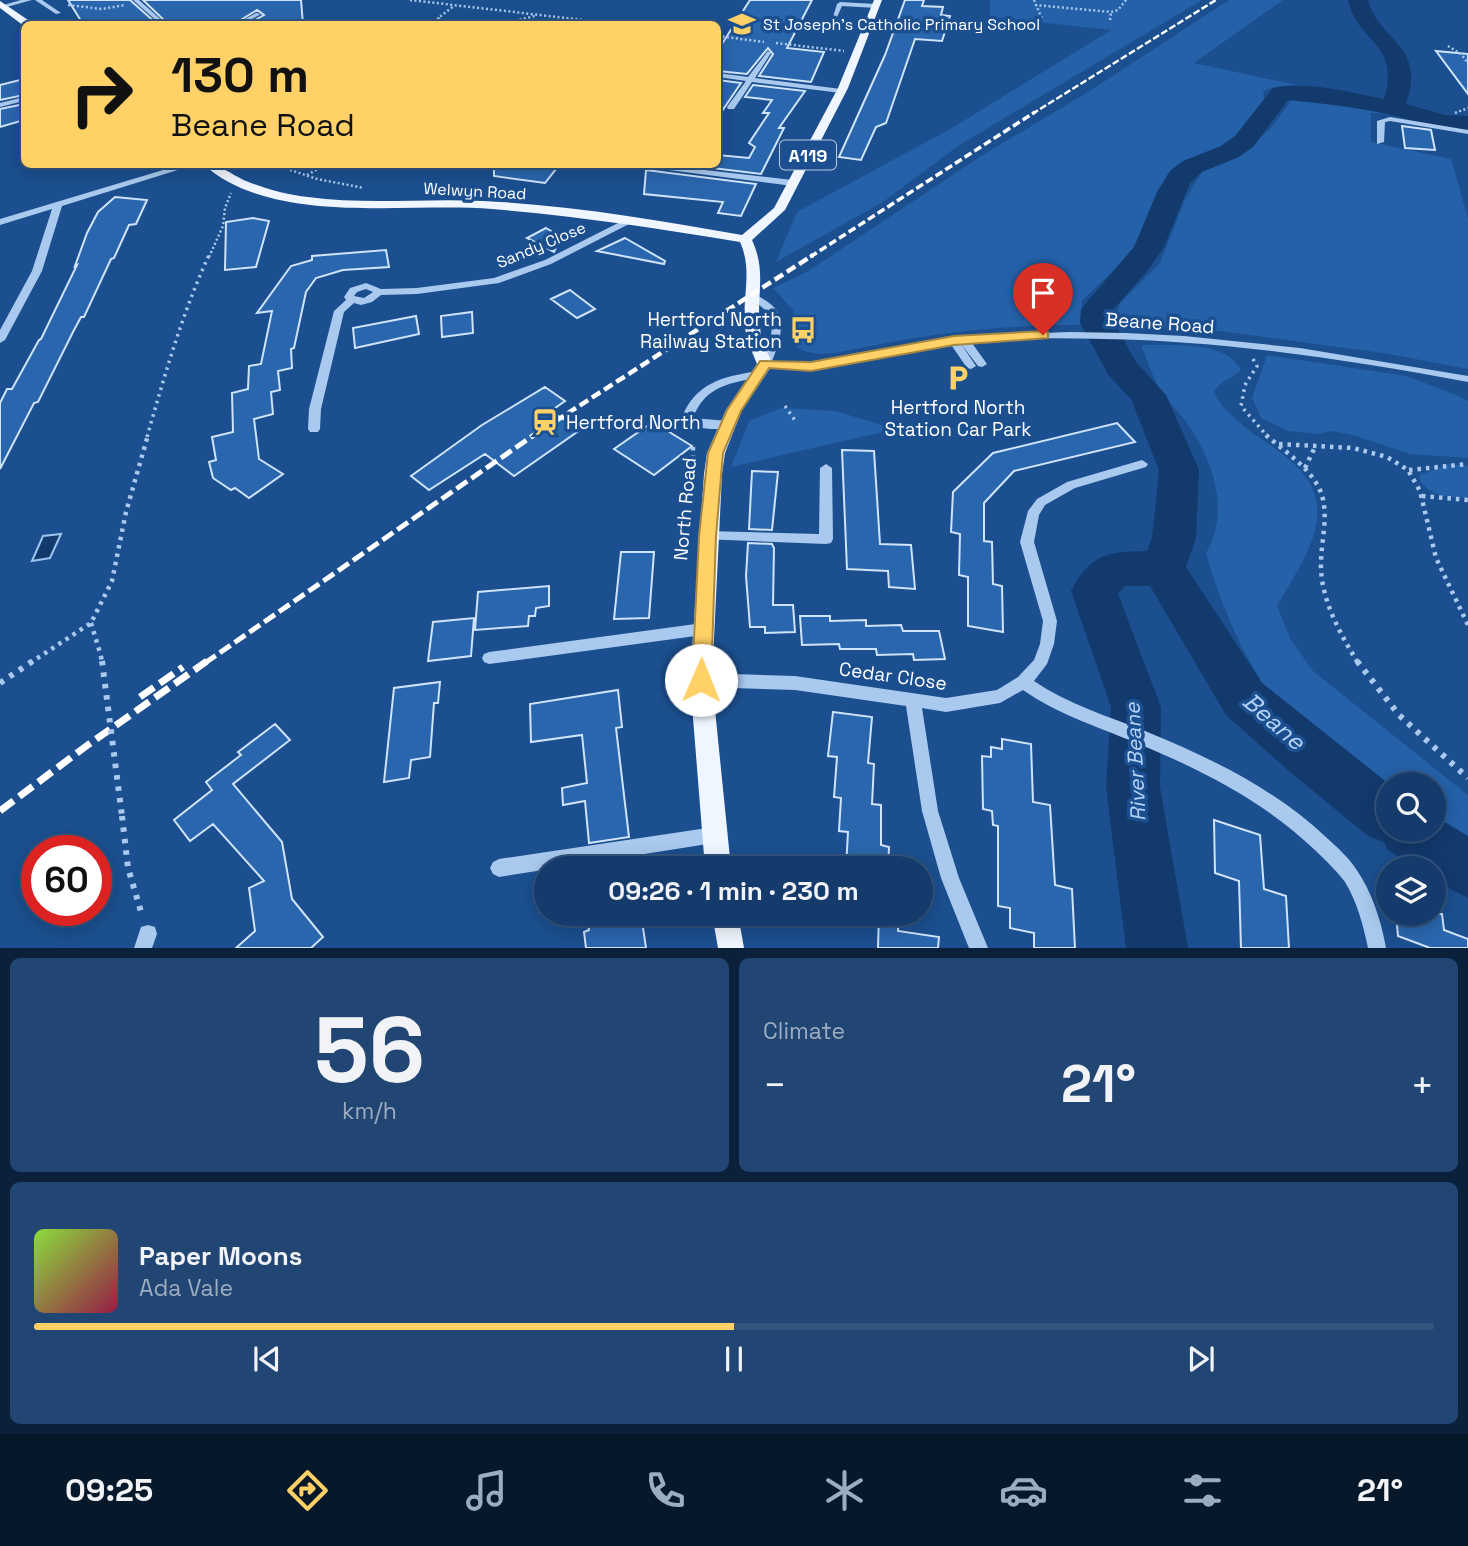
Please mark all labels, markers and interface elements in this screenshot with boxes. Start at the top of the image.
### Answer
school or university icon: St Joseph's Catholic Primary School [727,9,757,39]
place label: St Joseph's Catholic Primary School [763,14,1040,35]
text: 130 m [171,44,309,106]
icon: right [56,49,147,140]
text: Beane Road [171,105,355,145]
road number: A119 [780,140,836,170]
street label: Welwyn Road [423,178,527,204]
street label: Sandy Close [493,217,589,273]
pin [1013,263,1073,335]
icon: arrive [1024,274,1062,312]
place label: Hertford North Railway Station [640,307,782,354]
street label: Beane Road [1105,307,1215,339]
bus stop icon: Hertford North Railway Station [788,315,818,345]
parking icon: Hertford North Station Car Park [943,363,973,393]
place label: Hertford North Station Car Park [884,395,1032,442]
station icon: Hertford North [530,407,560,437]
place label: Hertford North [566,410,701,435]
street label: North Road [668,456,702,562]
position arrow [664,643,738,717]
street label: Cedar Close [838,656,948,696]
water label: Beane [1236,685,1312,757]
water label: River Beane [1118,700,1152,822]
map controls [1376,772,1446,926]
button: search [1376,772,1446,842]
speed limit sign: 60 [21,835,112,926]
button: layers [1376,856,1446,926]
text: 09:26 · 1 min · 230 m [608,874,859,908]
text: 56 [314,992,425,1109]
text: Climate [763,1016,845,1046]
text: 21° [1061,1051,1136,1117]
text: − [763,1061,787,1109]
text: + [1410,1061,1434,1109]
text: km/h [342,1096,397,1126]
text: Paper Moons [139,1239,302,1273]
text: Ada Vale [139,1273,233,1303]
icon: previous [248,1340,286,1378]
icon: pause [715,1340,753,1378]
icon: next [1182,1340,1220,1378]
icon: directions [283,1466,332,1515]
icon: music [462,1466,511,1515]
icon: phone [641,1466,690,1515]
icon: climate [820,1466,869,1515]
icon: car [999,1466,1048,1515]
icon: filters [1178,1466,1227,1515]
text: 09:25 [65,1470,153,1510]
text: 21° [1357,1470,1403,1510]

